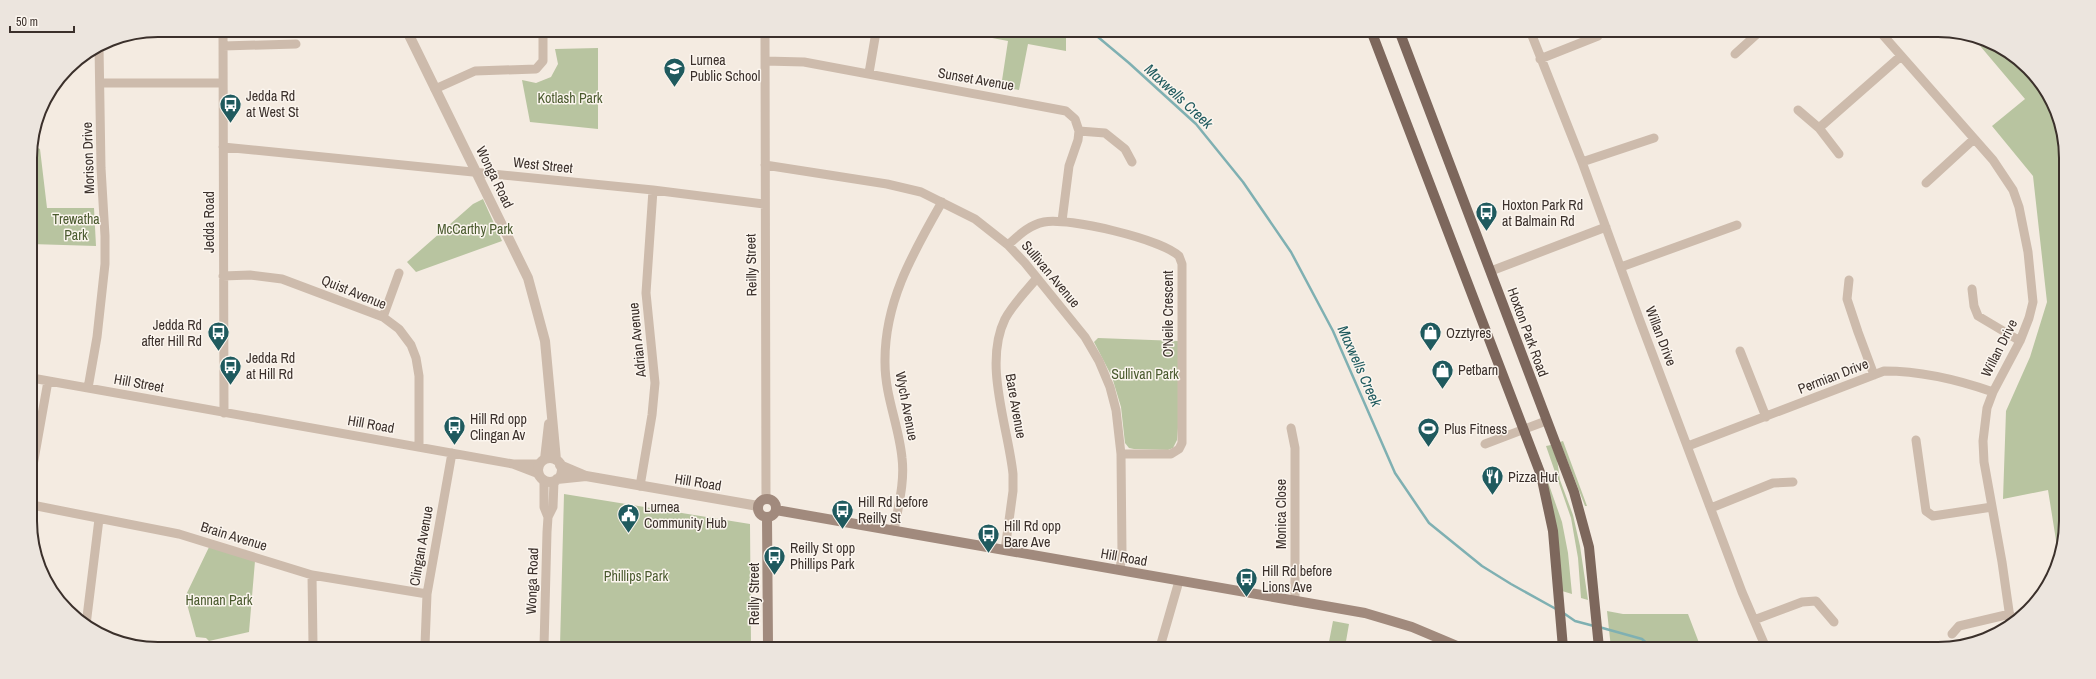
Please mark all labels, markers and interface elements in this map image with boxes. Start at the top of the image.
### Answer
scale bar [10,8,74,34]
text: 50 m [16,14,38,30]
place label: Lurnea Public School [690,51,760,85]
school or university icon: Lurnea Public School [662,55,688,88]
water label: Maxwells Creek [1140,59,1219,134]
street label: Sunset Avenue [936,63,1016,95]
place label: Jedda Rd at West St [246,87,299,121]
park label: Kotlash Park [537,89,603,107]
bus stop icon: Jedda Rd at West St [218,91,244,124]
street label: Morison Drive [78,122,98,194]
street label: Wonga Road [472,143,518,211]
street label: West Street [512,153,574,177]
street label: Jedda Road [200,191,218,253]
place label: Hoxton Park Rd at Balmain Rd [1502,196,1583,230]
bus stop icon: Hoxton Park Rd at Balmain Rd [1473,200,1499,233]
park label: Trewatha Park [52,210,100,244]
park label: McCarthy Park [437,220,513,238]
street label: Reilly Street [741,234,761,296]
street label: Sullivan Avenue [1018,237,1084,311]
street label: O'Neile Crescent [1159,270,1177,358]
street label: Quist Avenue [319,271,389,313]
street label: Hoxton Park Road [1503,285,1553,379]
street label: Adrian Avenue [624,302,650,379]
street label: Willan Drive [1641,304,1681,368]
place label: Jedda Rd after Hill Rd [141,316,202,350]
street label: Willan Drive [1977,316,2021,380]
bus stop icon: Jedda Rd after Hill Rd [205,320,231,353]
shop icon: Ozztyres [1417,320,1443,353]
water label: Maxwells Creek [1333,322,1388,411]
place label: Ozztyres [1446,324,1492,342]
place label: Jedda Rd at Hill Rd [246,349,295,383]
bus stop icon: Jedda Rd at Hill Rd [218,353,244,386]
street label: Permian Drive [1795,354,1871,398]
shop icon: Petbarn [1430,357,1456,390]
place label: Petbarn [1458,361,1498,379]
park label: Sullivan Park [1111,365,1179,383]
street label: Hill Street [113,370,165,396]
street label: Wych Avenue [891,370,923,442]
street label: Bare Avenue [1001,372,1031,440]
place label: Hill Rd opp Clingan Av [470,410,527,444]
street label: Hill Road [346,411,396,437]
bus stop icon: Hill Rd opp Clingan Av [442,414,468,447]
sports icon: Plus Fitness [1416,416,1442,449]
place label: Plus Fitness [1444,420,1507,438]
restaurant icon: Pizza Hut [1480,464,1506,497]
place label: Pizza Hut [1508,468,1558,486]
street label: Hill Road [673,469,723,495]
street label: Monica Close [1272,479,1290,549]
place label: Hill Rd before Reilly St [858,493,928,527]
bus stop icon: Hill Rd before Reilly St [830,497,856,530]
place label: Lurnea Community Hub [644,498,727,532]
public building icon: Lurnea Community Hub [615,502,641,535]
street label: Clingan Avenue [405,505,437,587]
street label: Brain Avenue [198,517,270,555]
place label: Hill Rd opp Bare Ave [1004,517,1061,551]
bus stop icon: Hill Rd opp Bare Ave [976,521,1002,554]
place label: Reilly St opp Phillips Park [790,539,855,573]
bus stop icon: Reilly St opp Phillips Park [762,543,788,576]
street label: Hill Road [1099,544,1149,570]
street label: Wonga Road [522,547,542,615]
place label: Hill Rd before Lions Ave [1262,562,1332,596]
street label: Reilly Street [745,563,763,625]
bus stop icon: Hill Rd before Lions Ave [1234,566,1260,599]
park label: Phillips Park [604,567,668,585]
park label: Hannan Park [185,591,253,609]

